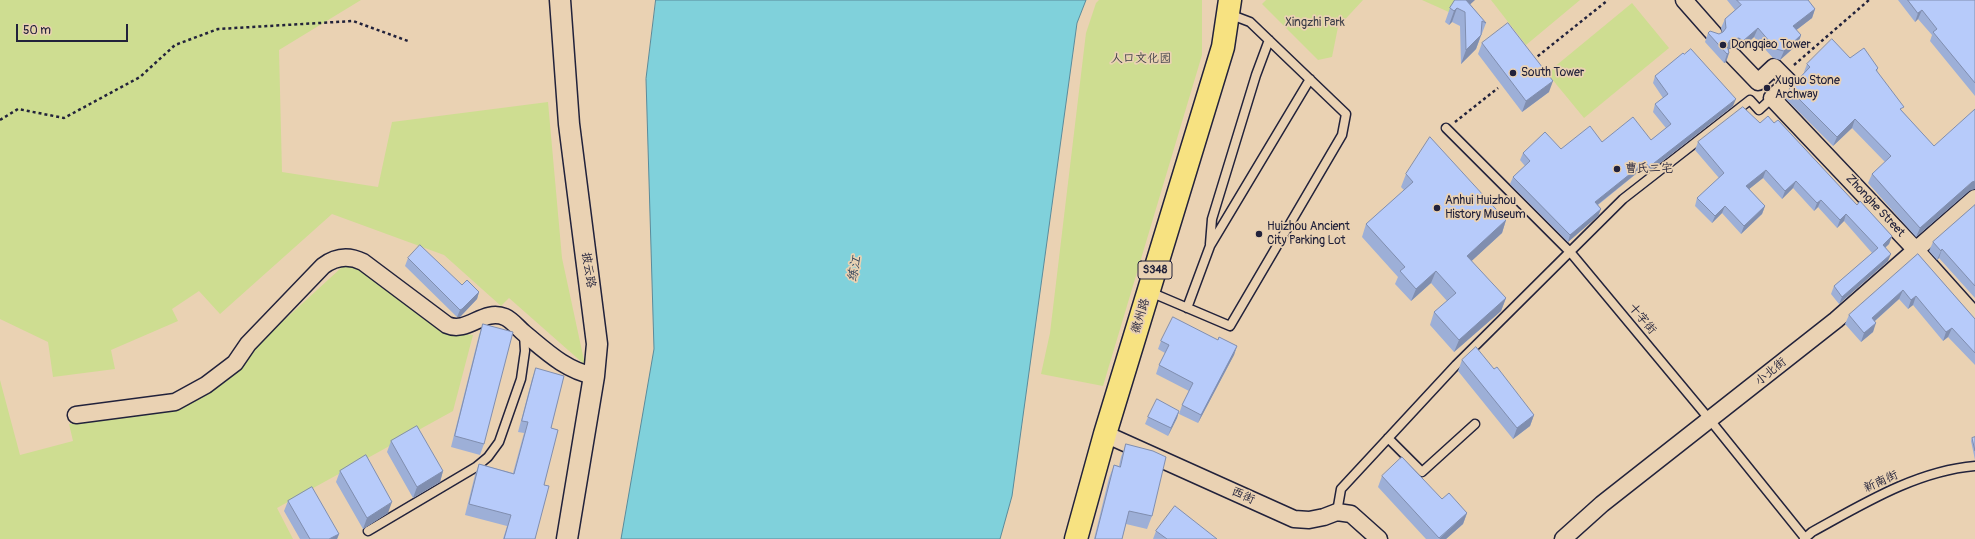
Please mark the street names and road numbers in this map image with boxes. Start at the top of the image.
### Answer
street label: Zhonghe Street [1843,172,1907,240]
street label: 披云路 [578,251,598,289]
road number: S348 [1138,261,1172,279]
street label: 徽州路 [1129,297,1153,335]
street label: 十字街 [1625,301,1659,337]
street label: 小北街 [1752,355,1790,389]
street label: 新南街 [1862,468,1900,496]
street label: 西街 [1229,485,1257,507]

